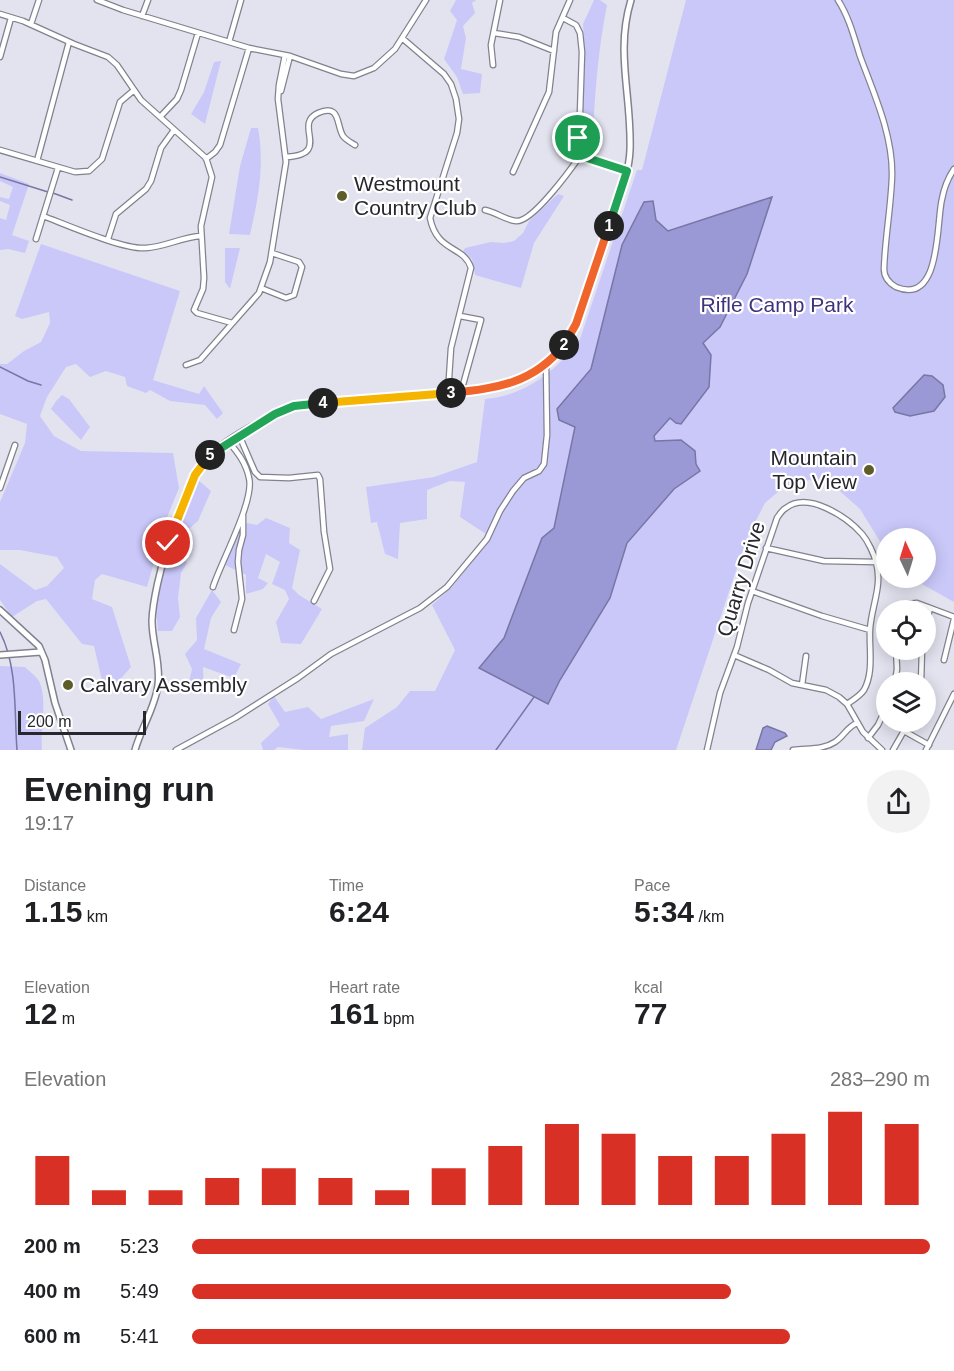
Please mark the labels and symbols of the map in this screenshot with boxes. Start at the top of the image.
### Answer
pin [552,112,603,163]
place label: Westmount Country Club [354,172,477,219]
marker: Westmount Country Club [335,189,349,203]
pin: 1 [594,211,624,241]
park label: Rifle Camp Park [701,293,854,316]
pin: 2 [549,330,579,360]
pin: 3 [436,378,466,408]
pin: 4 [308,388,338,418]
pin: 5 [195,440,225,470]
place label: Mountain Top View [771,446,858,493]
marker: Mountain Top View [862,463,876,477]
pin [142,517,193,568]
street label: Quarry Drive [712,519,769,639]
north arrow [876,528,936,588]
place label: Calvary Assembly [80,673,247,696]
marker: Calvary Assembly [61,678,75,692]
scale bar [18,708,146,736]

